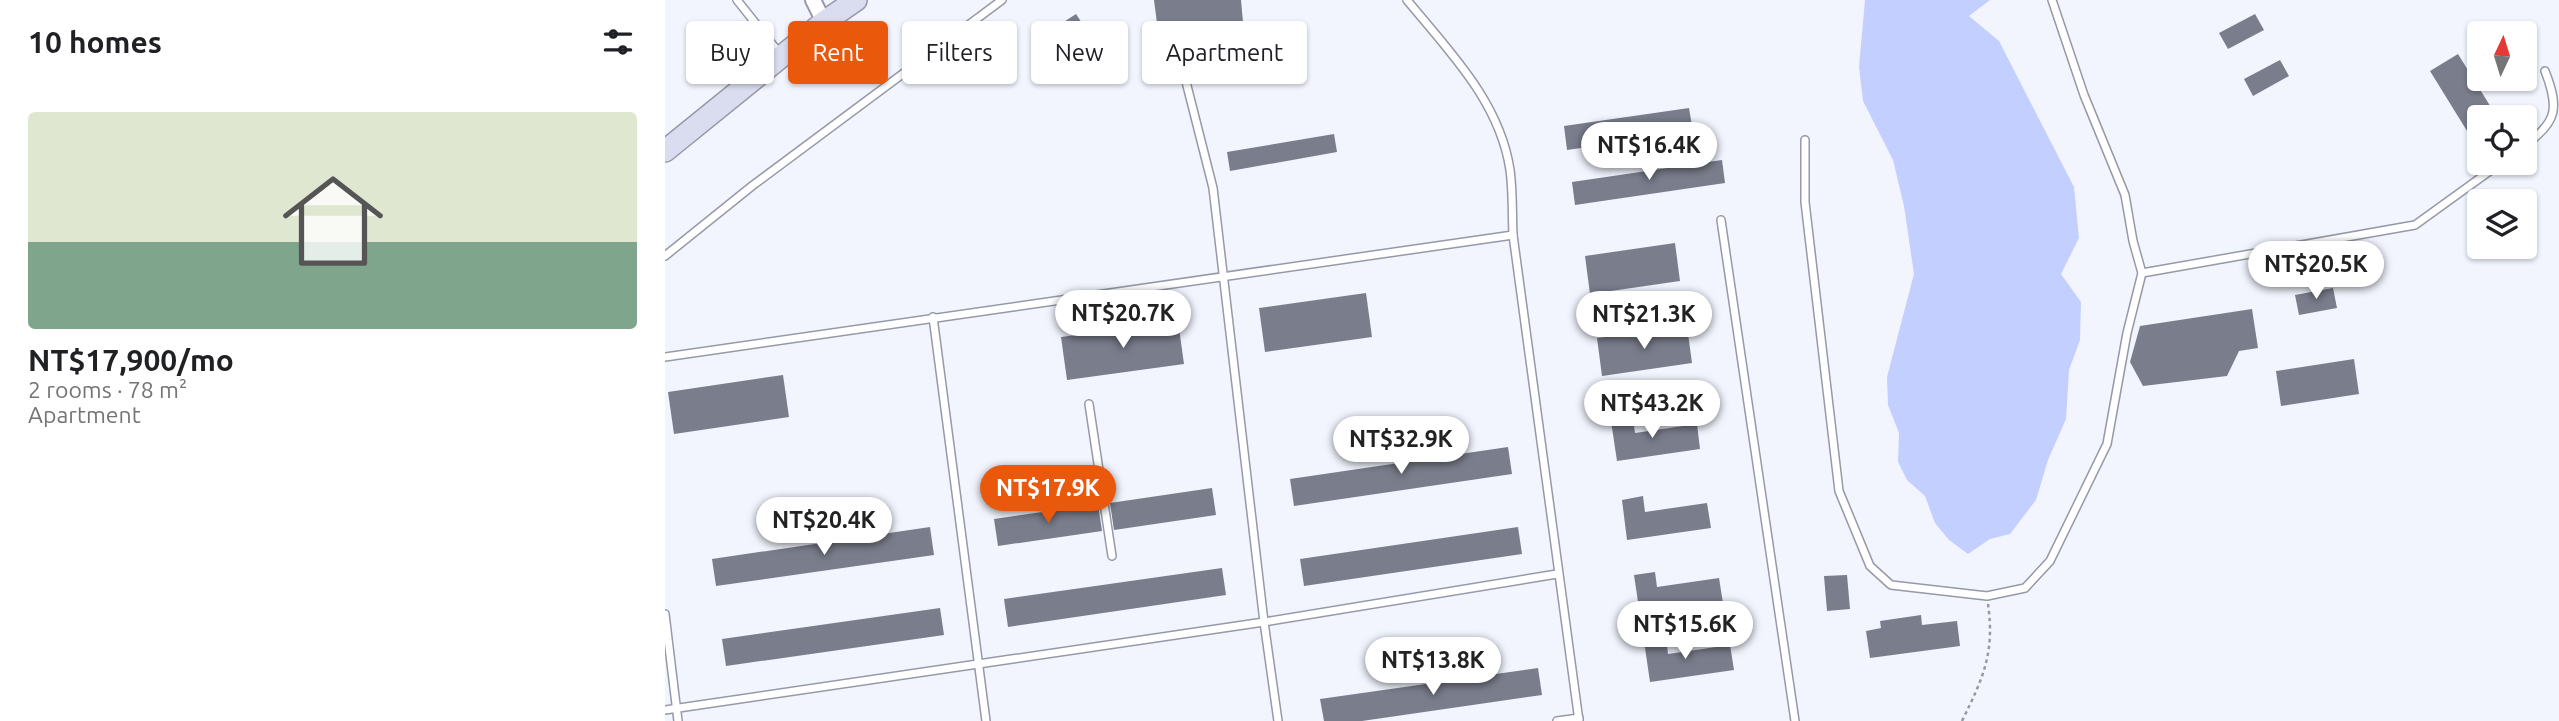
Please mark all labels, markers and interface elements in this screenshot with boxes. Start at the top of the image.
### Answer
chip: Buy [686,21,774,84]
chip: Rent [788,21,888,84]
chip: Filters [902,21,1017,84]
chip: New [1031,21,1128,84]
chip: Apartment [1142,21,1307,84]
north arrow [2467,21,2537,91]
map controls [2467,21,2537,259]
icon: filters [599,23,637,61]
text: 10 homes [28,25,162,59]
button: locate [2467,105,2537,175]
pin: NT$16.4K [1577,122,1721,182]
text: NT$16.4K [1597,132,1701,157]
icon: home [270,158,396,284]
button: layers [2467,189,2537,259]
pin: NT$20.5K [2244,242,2388,301]
text: NT$20.5K [2264,251,2368,276]
pin: NT$20.7K [1051,290,1195,350]
pin: NT$21.3K [1572,292,1716,351]
text: NT$20.7K [1071,300,1175,325]
text: NT$21.3K [1592,301,1696,326]
text: NT$17,900/mo [28,343,234,377]
text: 2 rooms · 78 m² [28,377,187,402]
pin: NT$43.2K [1580,380,1724,440]
text: NT$43.2K [1600,390,1704,415]
text: Apartment [28,402,141,427]
pin: NT$32.9K [1329,416,1473,476]
text: NT$32.9K [1349,426,1453,451]
pin: NT$17.9K [976,466,1120,525]
text: NT$17.9K [996,475,1100,500]
pin: NT$20.4K [752,498,896,557]
text: NT$20.4K [772,507,876,532]
pin: NT$15.6K [1613,602,1757,661]
text: NT$15.6K [1633,611,1737,636]
pin: NT$13.8K [1361,638,1505,697]
text: NT$13.8K [1381,647,1485,672]

